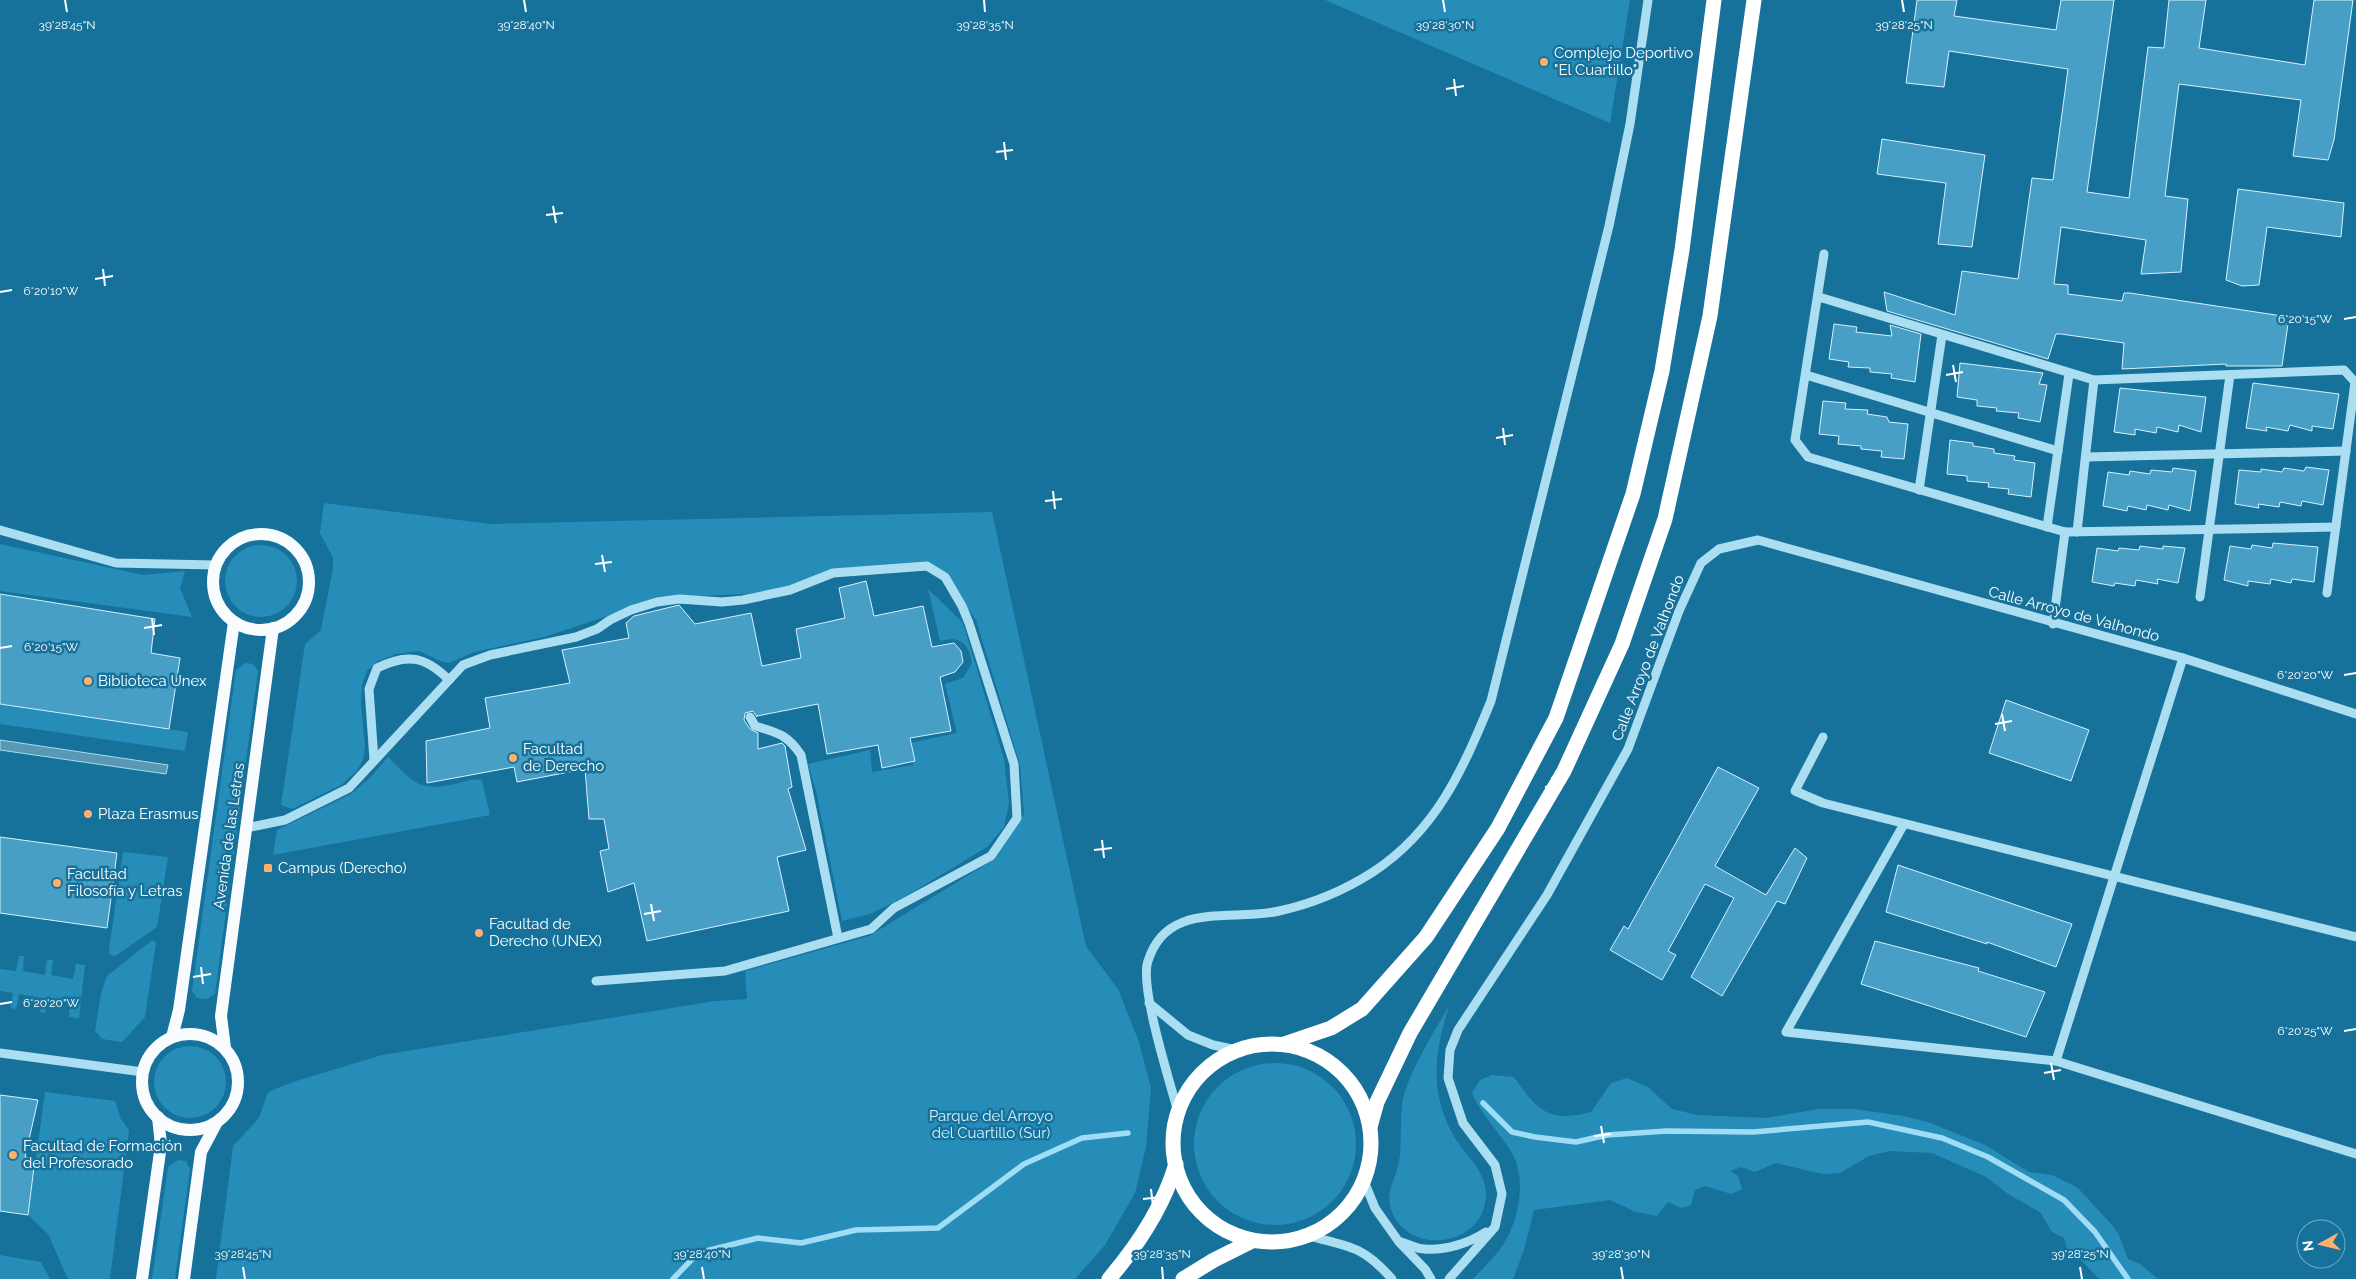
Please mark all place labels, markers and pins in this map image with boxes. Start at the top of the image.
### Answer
place label: Complejo Deportivo "El Cuartillo" [1554,44,1693,79]
marker: Complejo Deportivo "El Cuartillo" [1538,56,1550,68]
place label: Biblioteca Unex [98,672,207,690]
marker: Biblioteca Unex [82,675,94,687]
place label: Facultad de Derecho [523,740,604,775]
marker: Facultad de Derecho [507,752,519,764]
place label: Plaza Erasmus [98,805,199,823]
marker: Plaza Erasmus [82,808,94,820]
place label: Campus (Derecho) [278,859,407,877]
marker: Campus (Derecho) [262,862,274,874]
place label: Facultad Filosofía y Letras [67,865,183,900]
marker: Facultad Filosofía y Letras [51,877,63,889]
place label: Facultad de Derecho (UNEX) [489,915,602,950]
marker: Facultad de Derecho (UNEX) [473,927,485,939]
place label: Facultad de Formación del Profesorado [23,1137,182,1172]
marker: Facultad de Formación del Profesorado [7,1149,19,1161]

